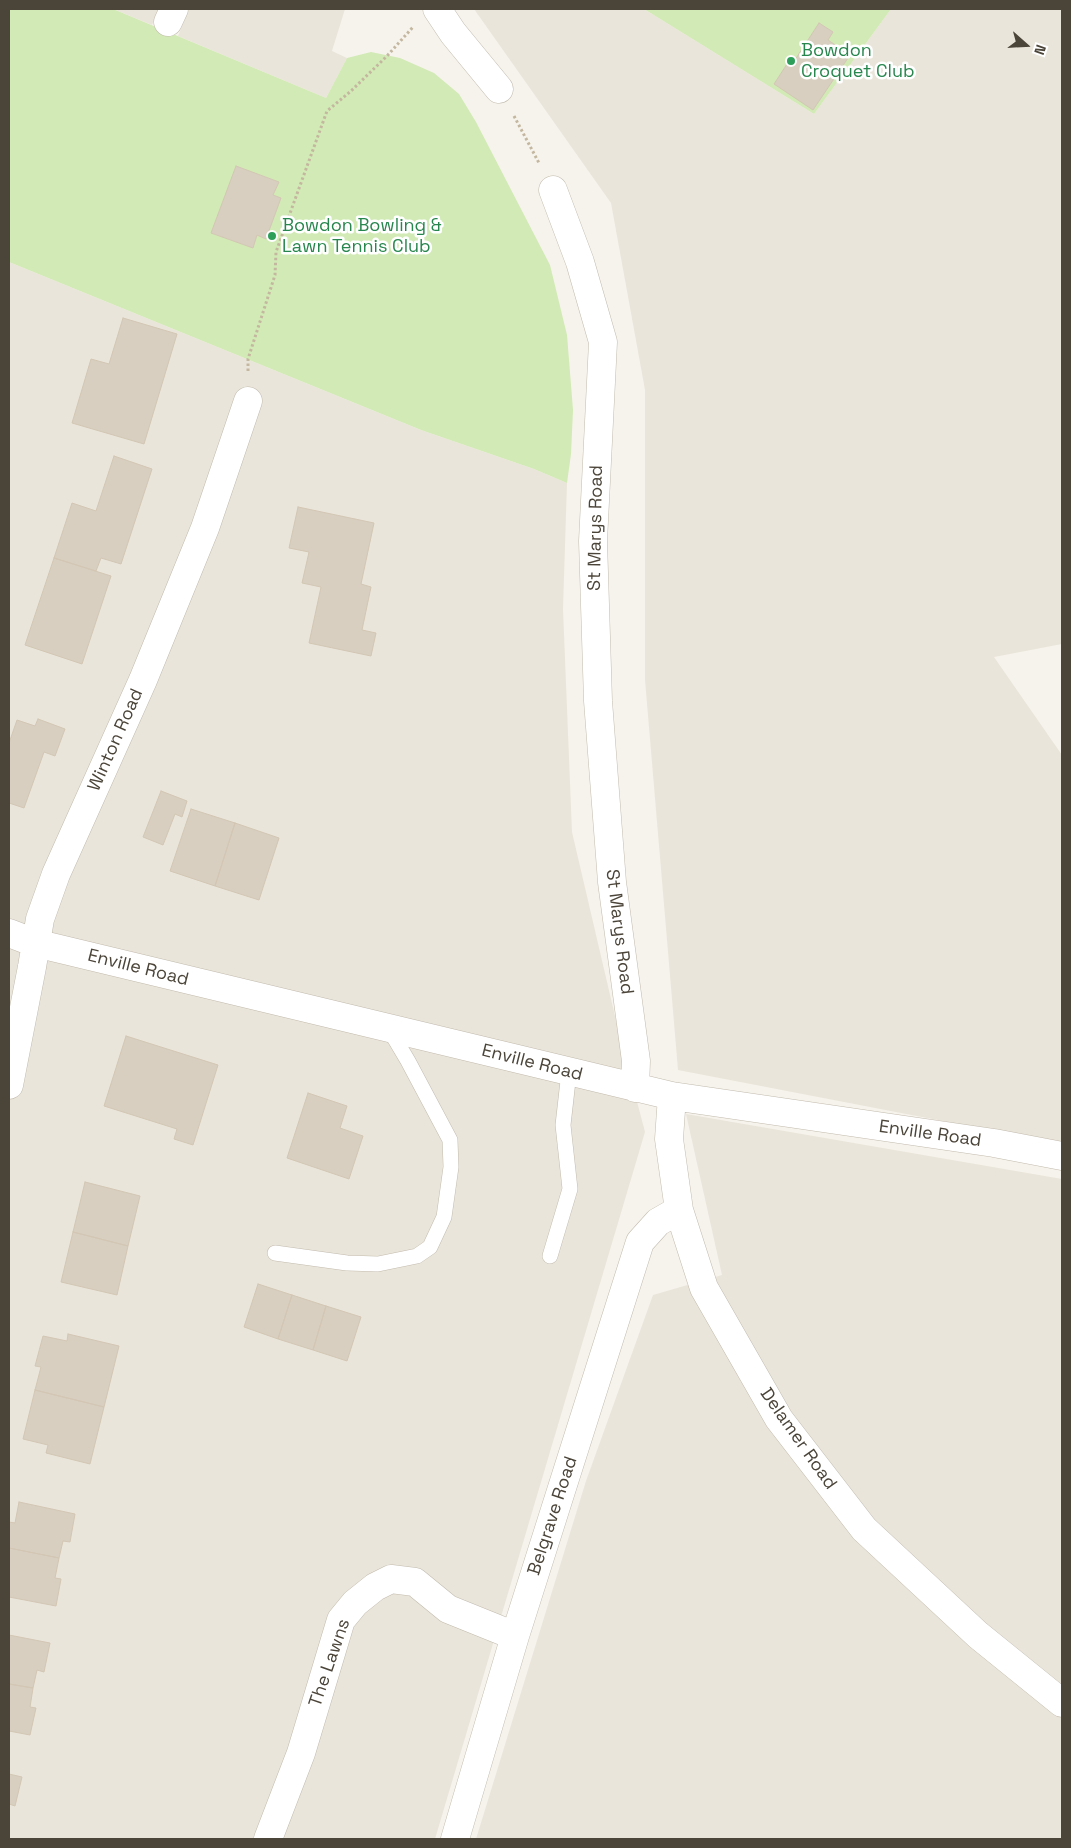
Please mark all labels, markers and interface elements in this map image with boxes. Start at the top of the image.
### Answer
north arrow [1001,20,1051,70]
place label: Bowdon Croquet Club [801,40,915,82]
text: N [1030,43,1050,57]
marker: Bowdon Croquet Club [785,55,797,67]
place label: Bowdon Bowling & Lawn Tennis Club [282,215,442,258]
marker: Bowdon Bowling & Lawn Tennis Club [266,230,278,242]
street label: St Marys Road [584,465,608,591]
street label: Winton Road [84,685,148,795]
street label: St Marys Road [601,868,637,996]
street label: Enville Road [85,945,191,991]
street label: Enville Road [479,1040,585,1086]
street label: Enville Road [877,1116,983,1152]
street label: Delamer Road [755,1384,841,1494]
street label: Belgrave Road [524,1454,582,1578]
street label: The Lawns [305,1616,355,1710]

